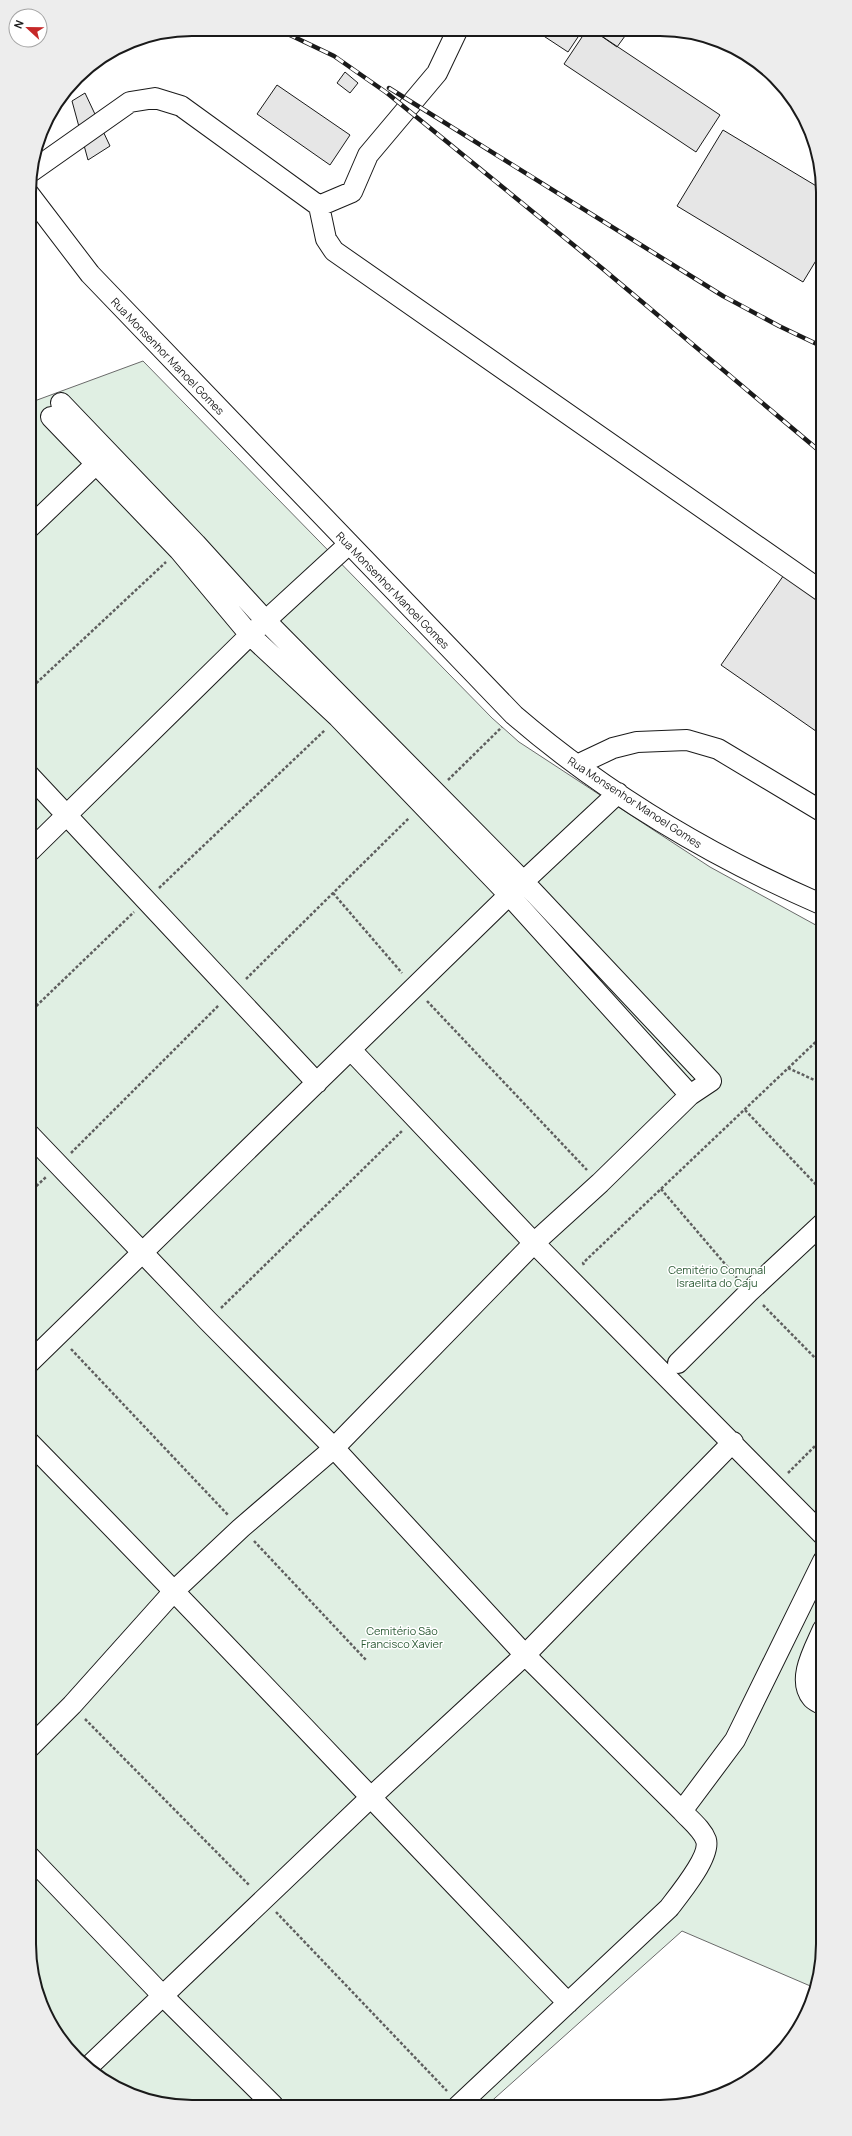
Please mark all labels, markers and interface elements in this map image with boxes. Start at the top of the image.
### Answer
north arrow [8,8,48,48]
text: N [10,18,27,31]
street label: Rua Monsenhor Manoel Gomes [108,294,228,418]
street label: Rua Monsenhor Manoel Gomes [333,528,453,652]
street label: Rua Monsenhor Manoel Gomes [565,753,705,851]
park label: Cemitério Comunal Israelita do Caju [668,1262,766,1290]
park label: Cemitério São Francisco Xavier [361,1623,443,1651]

